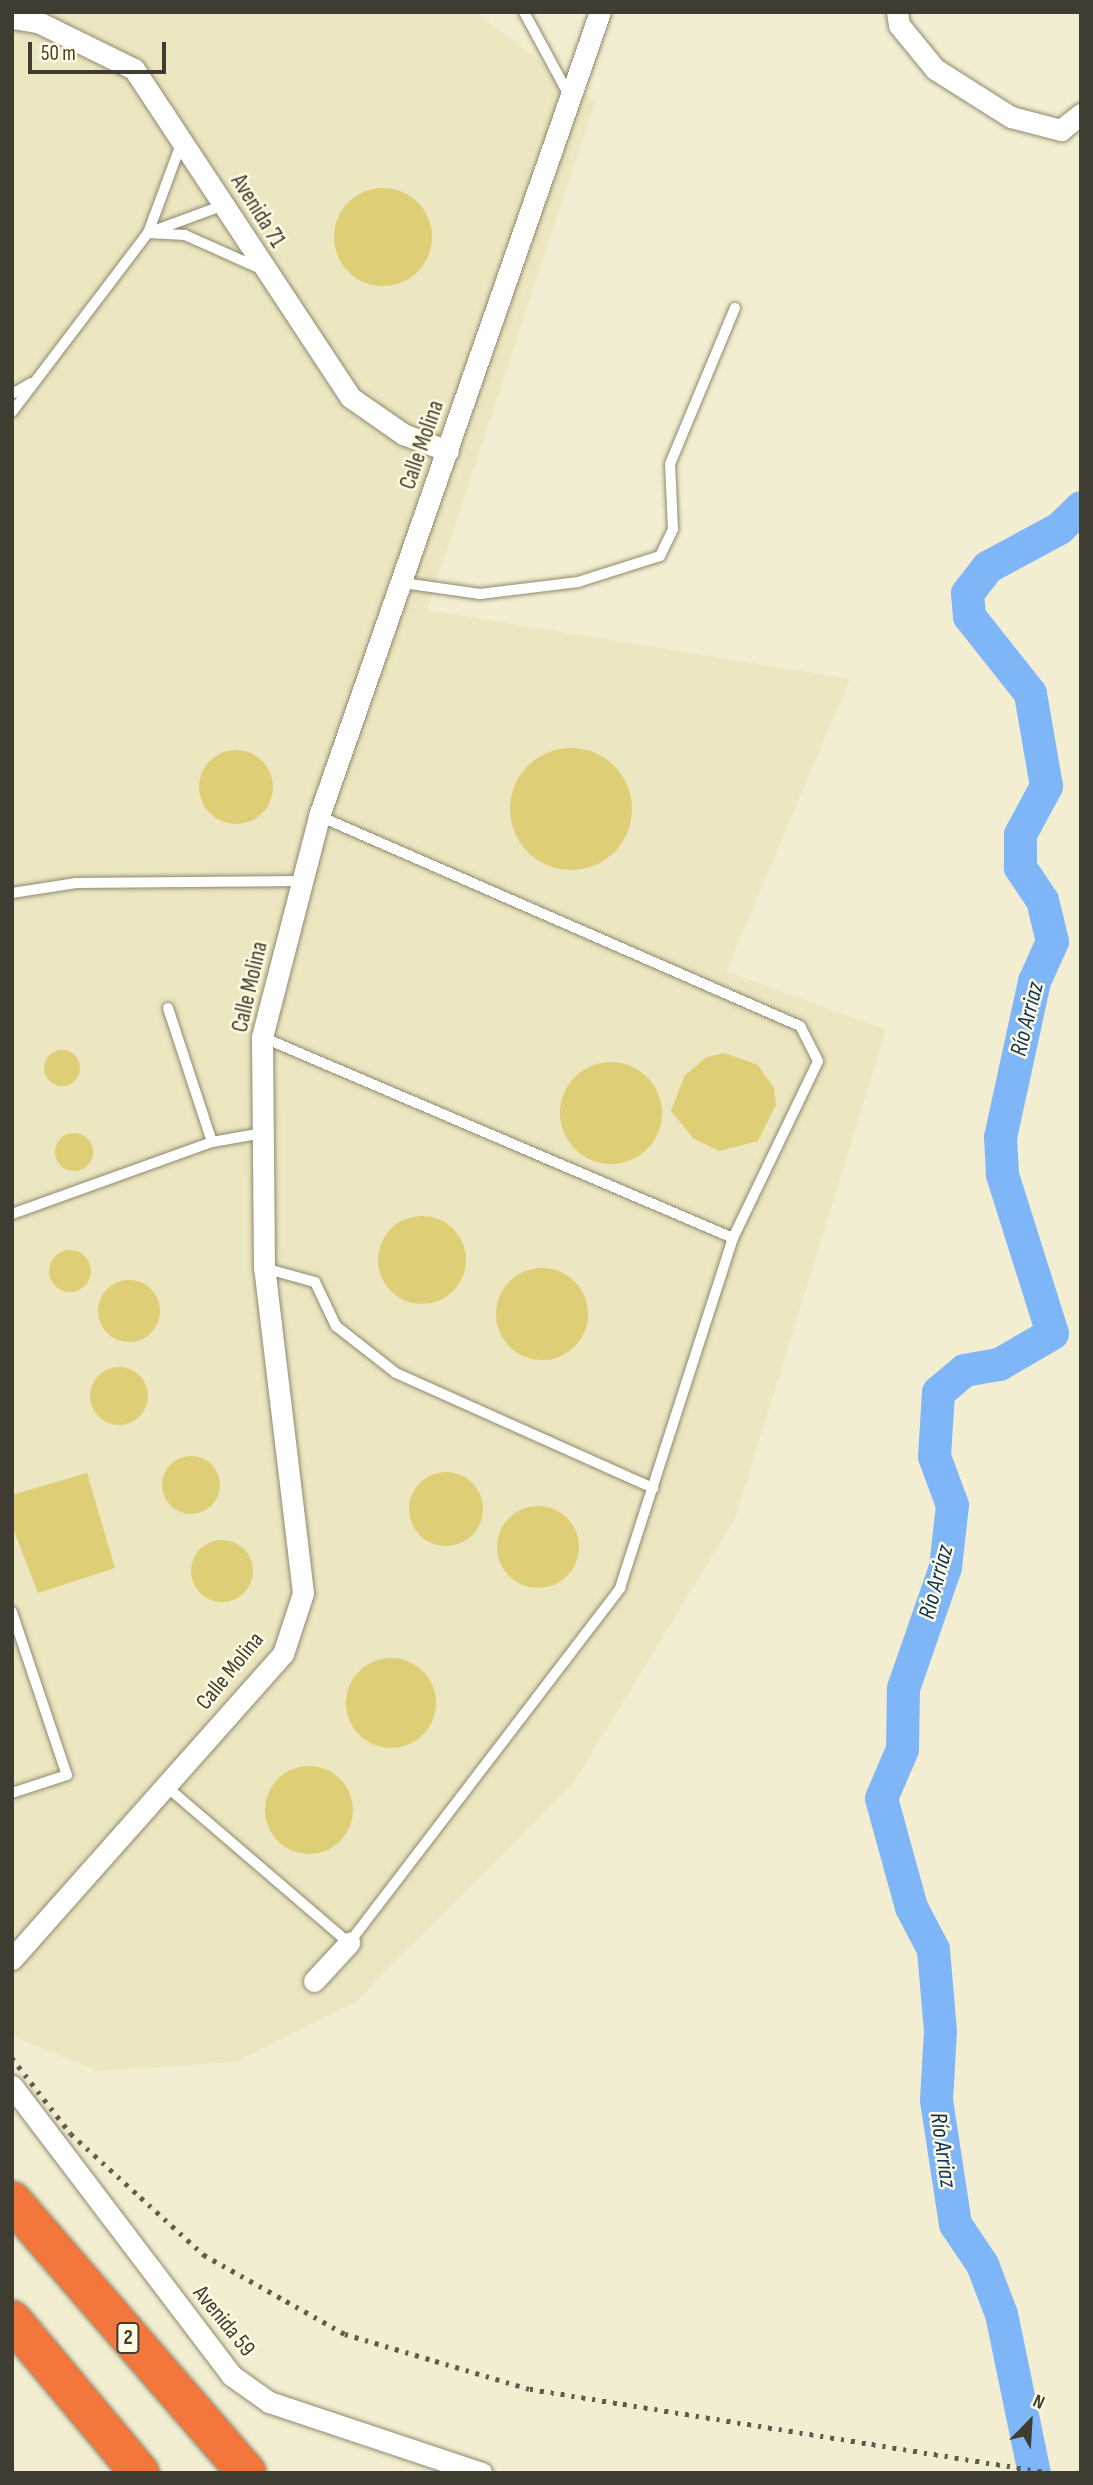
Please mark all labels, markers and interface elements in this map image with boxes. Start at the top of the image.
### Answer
scale bar [32,28,170,72]
text: 50 m [41,41,76,66]
street label: Avenida 71 [225,169,291,253]
street label: Calle Molina [394,397,450,493]
street label: Calle Molina [226,939,274,1035]
water label: Río Arriaz [1004,979,1050,1059]
water label: Río Arriaz [912,1542,960,1622]
street label: Calle Molina [190,1627,270,1715]
water label: Río Arriaz [924,2111,962,2189]
street label: Avenida 59 [187,2280,261,2362]
road number: 2 [116,2320,140,2356]
north arrow [995,2387,1065,2457]
text: N [1029,2390,1048,2415]

